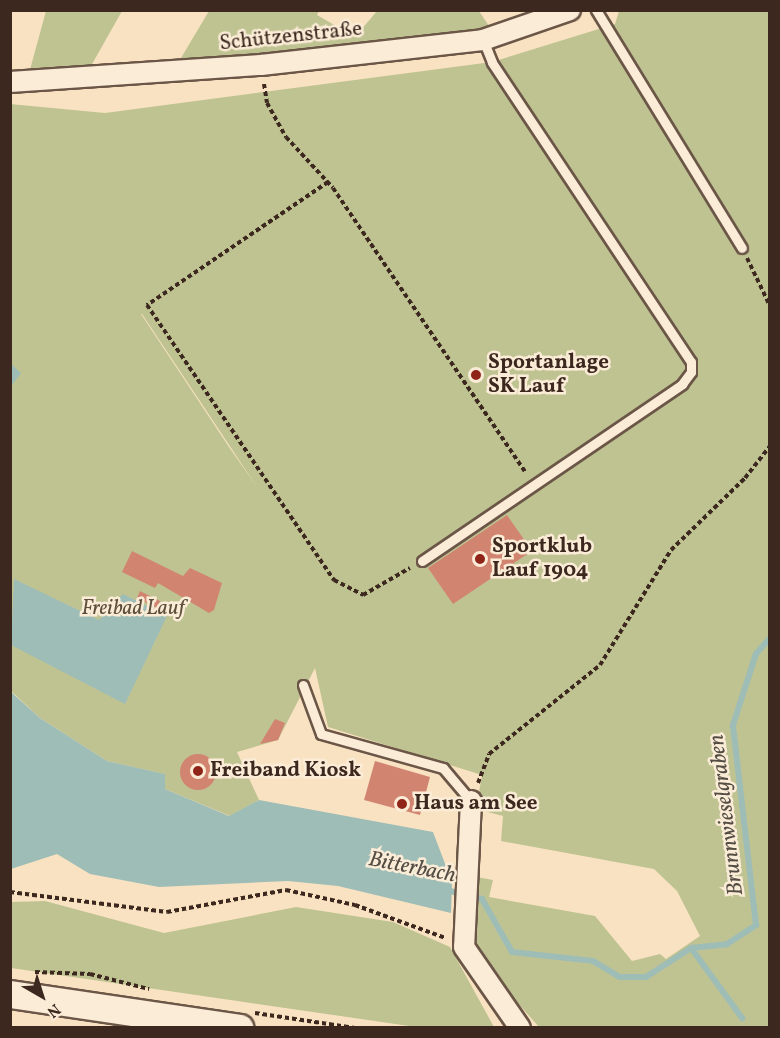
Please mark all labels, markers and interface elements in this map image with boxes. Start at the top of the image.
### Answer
street label: Schützenstraße [218,17,364,57]
place label: Sportanlage SK Lauf [488,350,609,400]
marker: Sportanlage SK Lauf [469,368,483,382]
place label: Sportklub Lauf 1904 [492,534,592,584]
marker: Sportklub Lauf 1904 [473,552,487,566]
park label: Freibad Lauf [81,596,185,622]
water label: Brunnwieselgraben [704,733,750,897]
place label: Freiband Kiosk [210,758,361,784]
marker: Freiband Kiosk [191,764,205,778]
place label: Haus am See [414,791,538,817]
marker: Haus am See [395,797,409,811]
water label: Bitterbach [366,847,458,889]
north arrow [12,966,72,1026]
text: N [42,998,65,1022]

